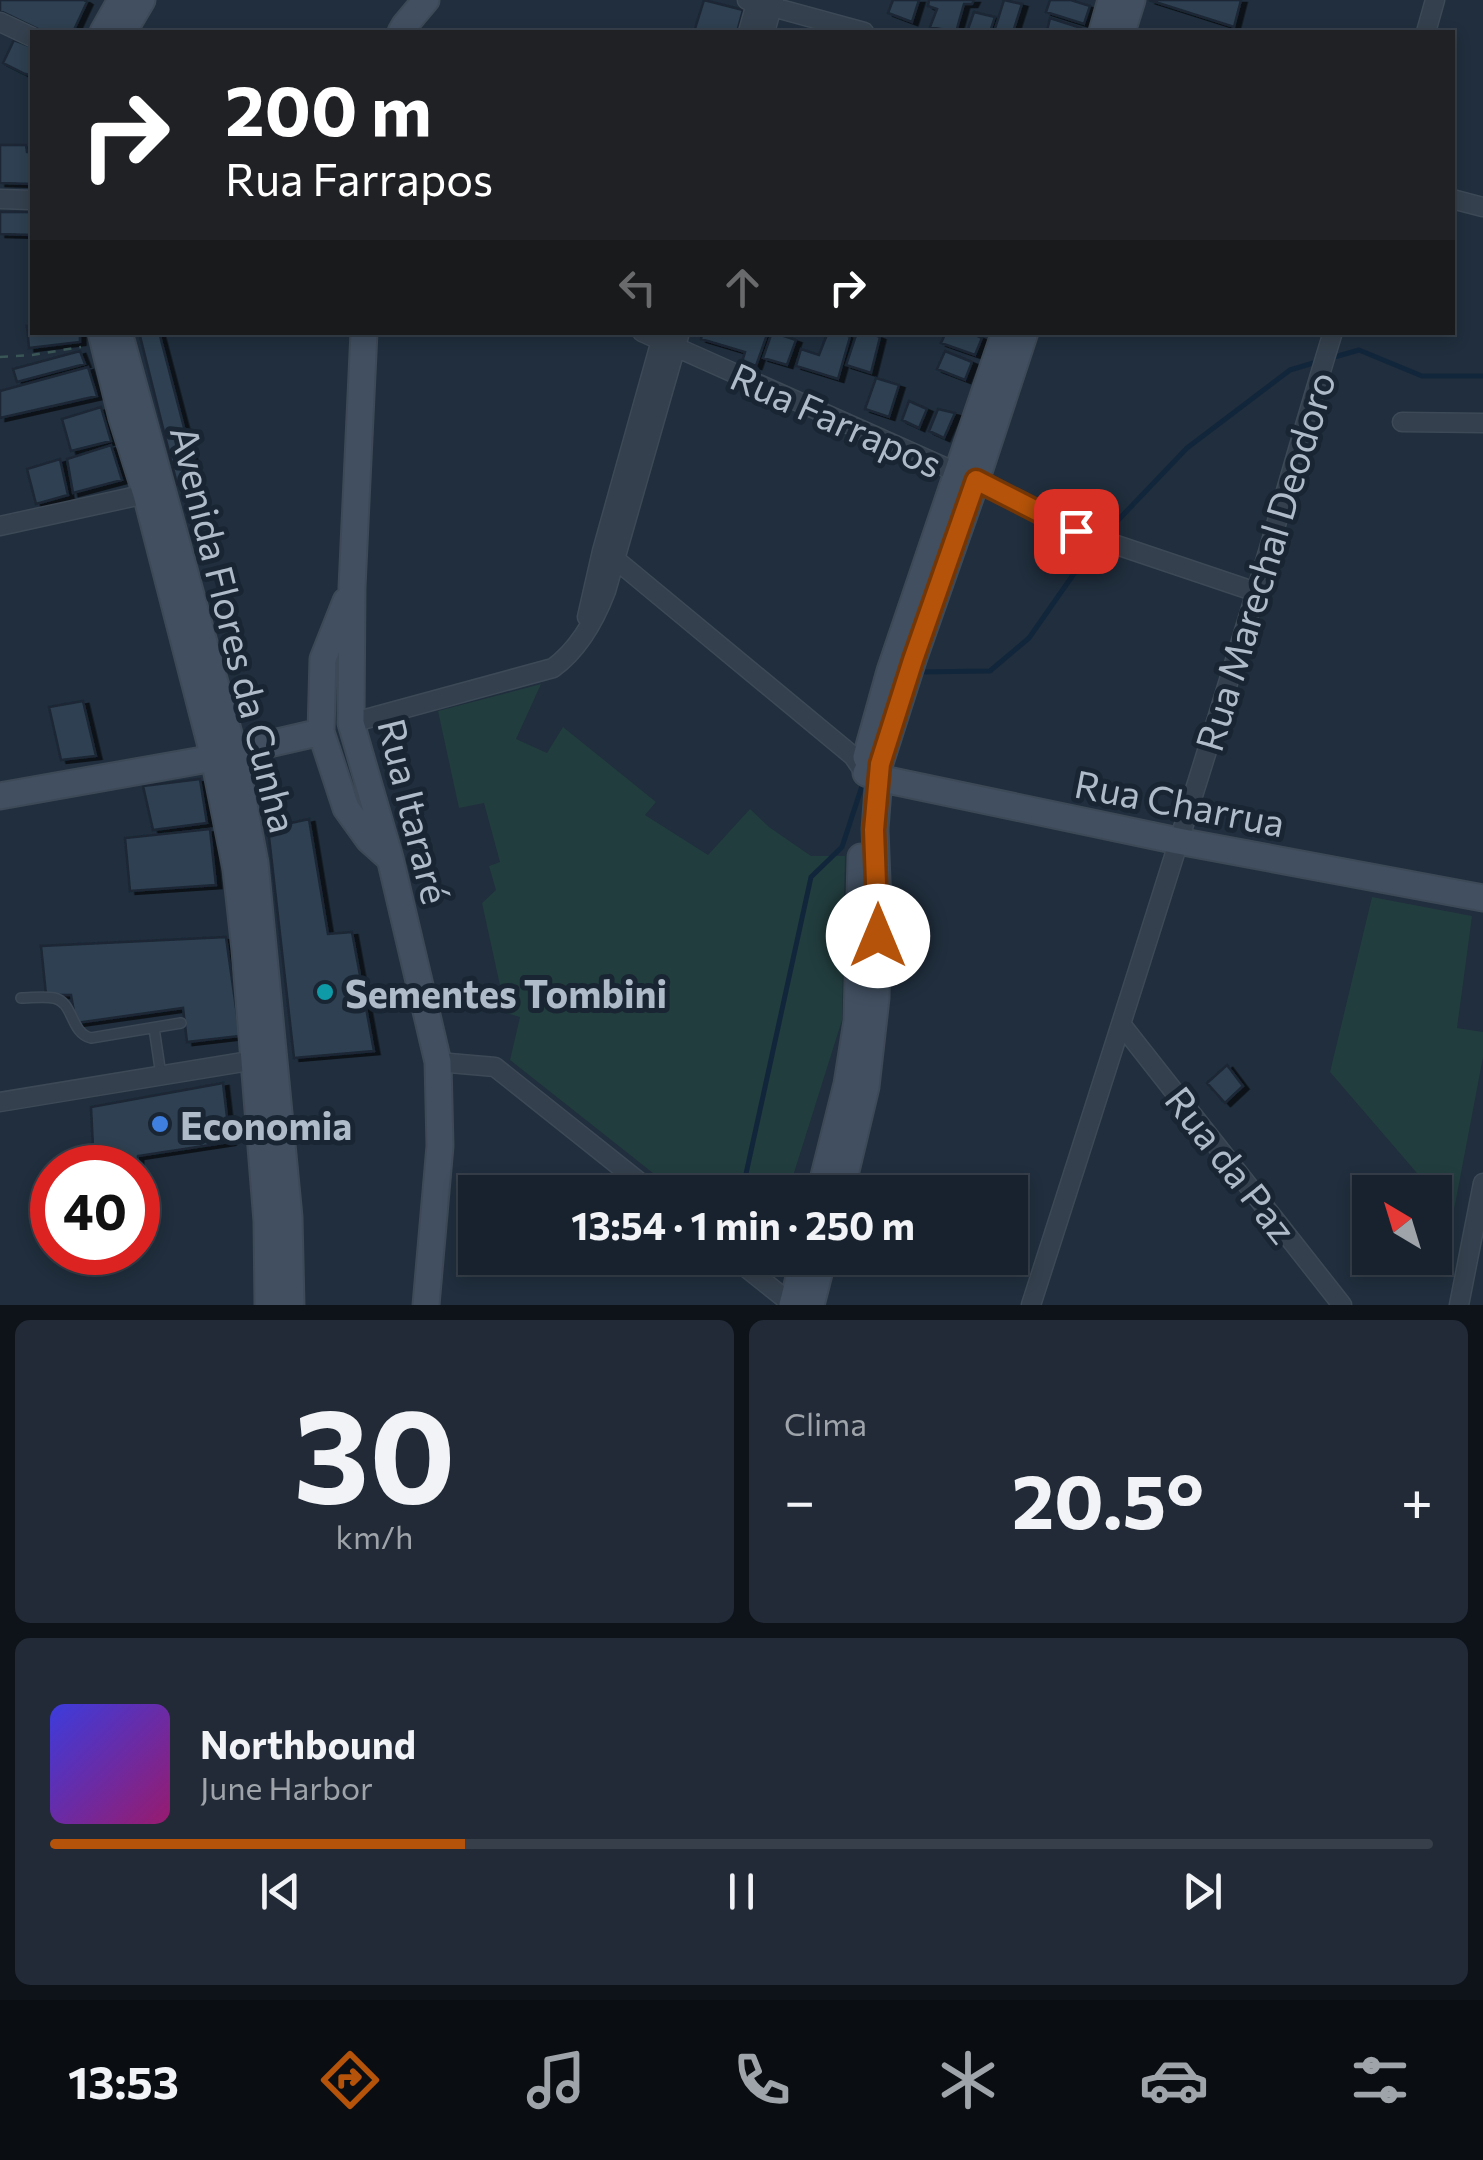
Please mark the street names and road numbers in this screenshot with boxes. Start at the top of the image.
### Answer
street label: Rua Farrapos [724,351,950,487]
street label: Rua Marechal Deodoro [1184,366,1344,756]
street label: Avenida Flores da Cunha [162,421,308,837]
street label: Rua Itararé [369,714,461,908]
street label: Rua Charrua [1071,759,1289,845]
street label: Rua da Paz [1156,1077,1308,1251]

